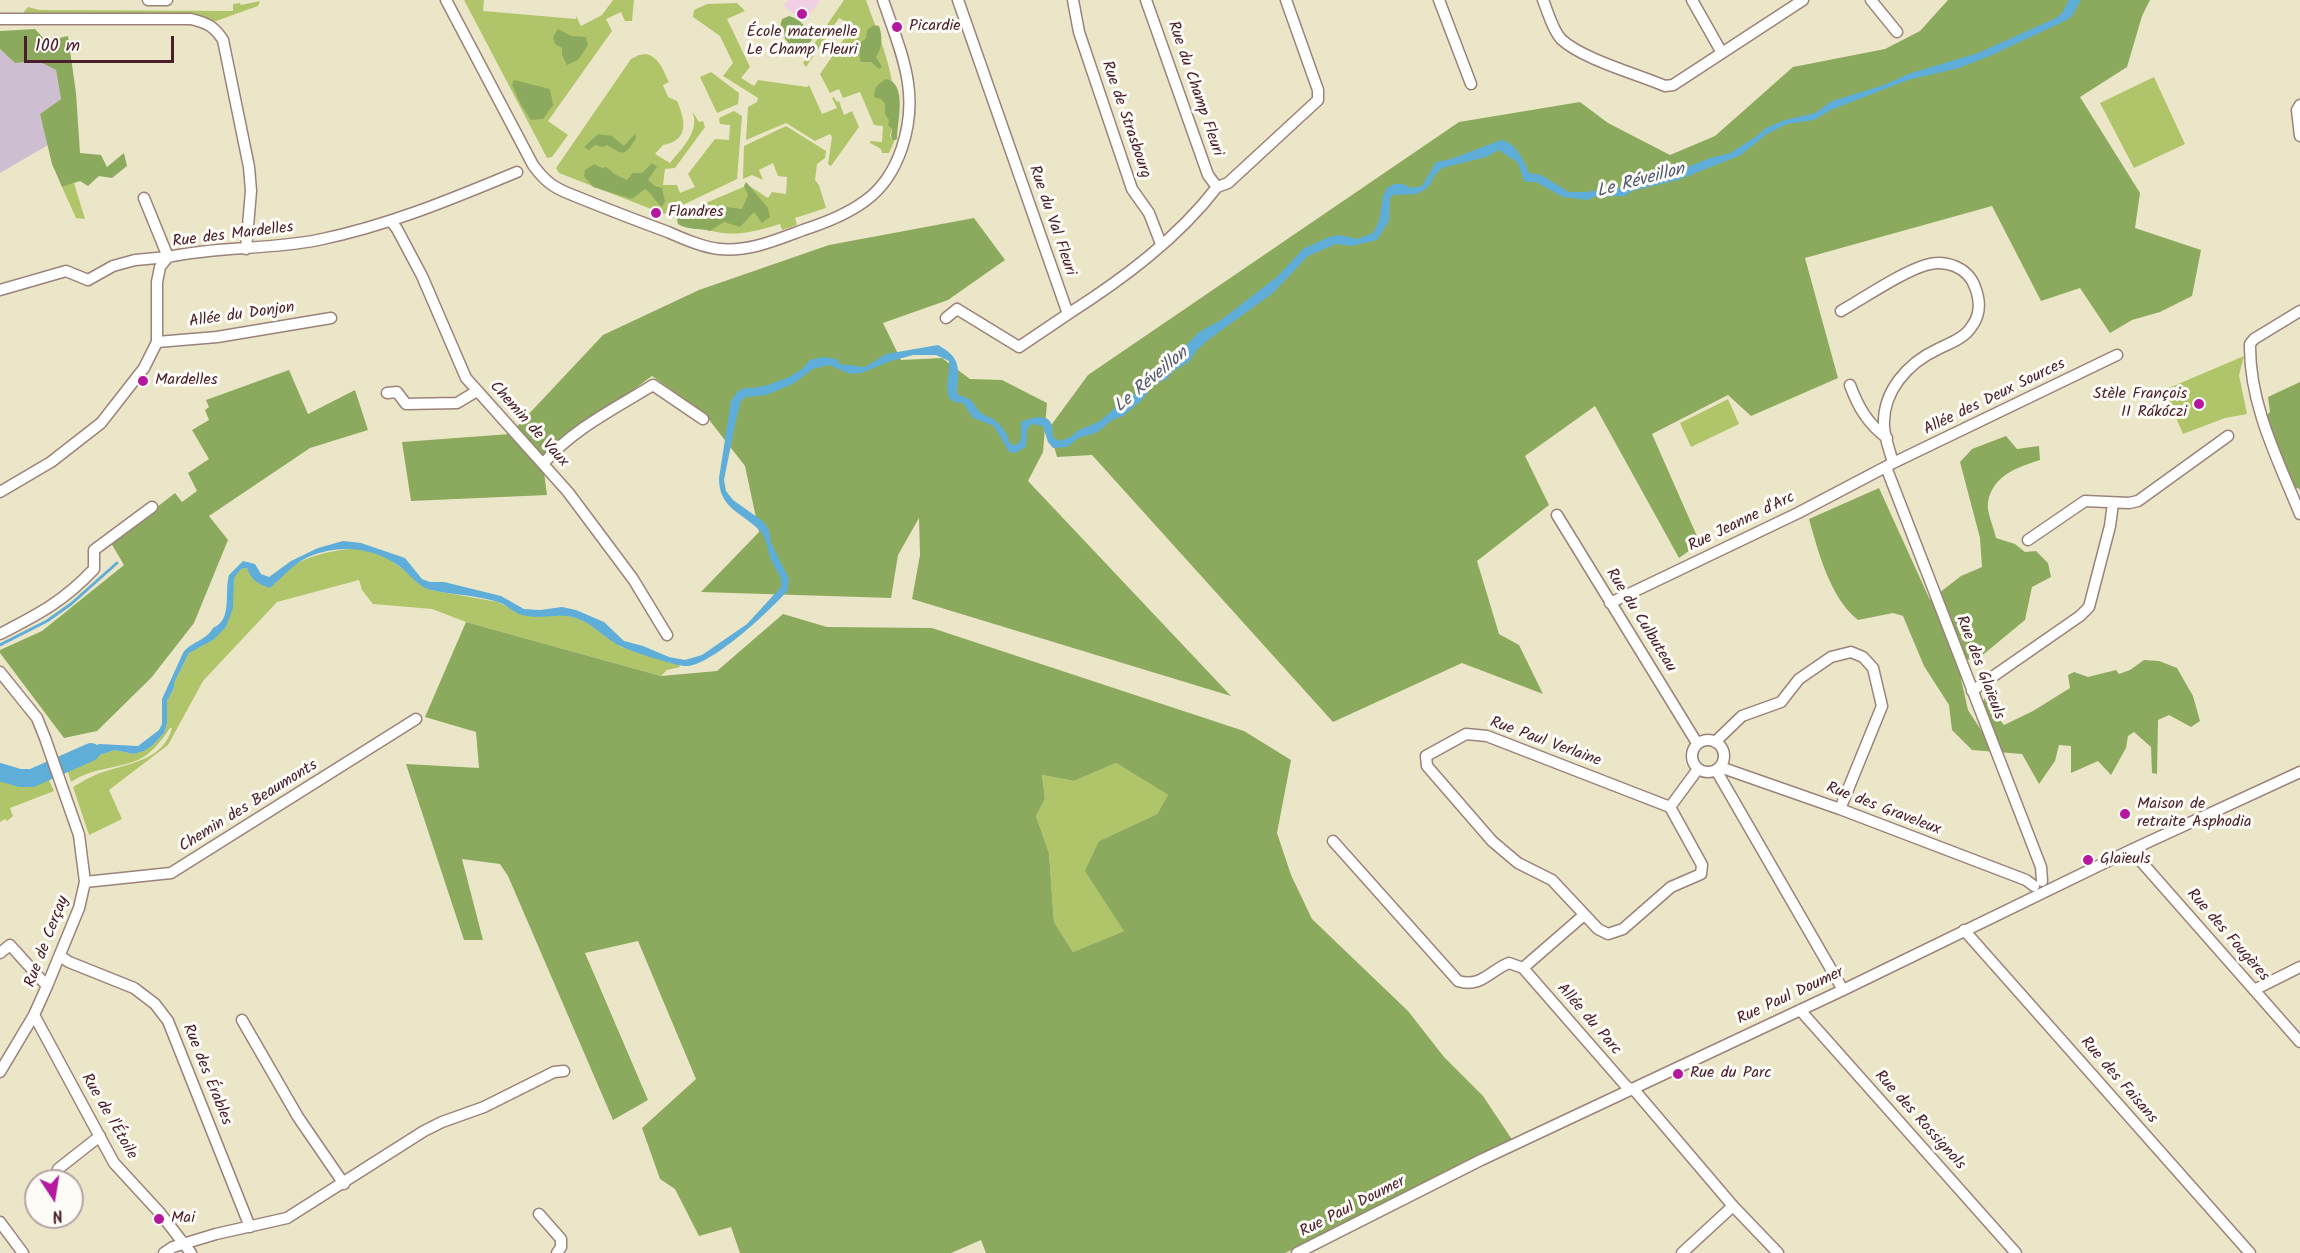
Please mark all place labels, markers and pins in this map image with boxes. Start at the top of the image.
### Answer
marker: École maternelle Le Champ Fleuri [795,7,809,21]
place label: Picardie [909,17,960,37]
marker: Picardie [890,20,904,34]
place label: École maternelle Le Champ Fleuri [746,23,858,61]
place label: Flandres [668,203,724,223]
marker: Flandres [649,206,663,220]
place label: Mardelles [155,371,217,391]
marker: Mardelles [136,374,150,388]
place label: Stèle François II Rákóczi [2093,385,2187,423]
marker: Stèle François II Rákóczi [2192,397,2206,411]
place label: Maison de retraite Asphodia [2137,795,2251,833]
marker: Maison de retraite Asphodia [2118,807,2132,821]
place label: Glaïeuls [2100,850,2151,870]
marker: Glaïeuls [2081,853,2095,867]
place label: Rue du Parc [1690,1064,1771,1084]
marker: Rue du Parc [1671,1067,1685,1081]
place label: Mai [171,1209,195,1229]
marker: Mai [152,1212,166,1226]

